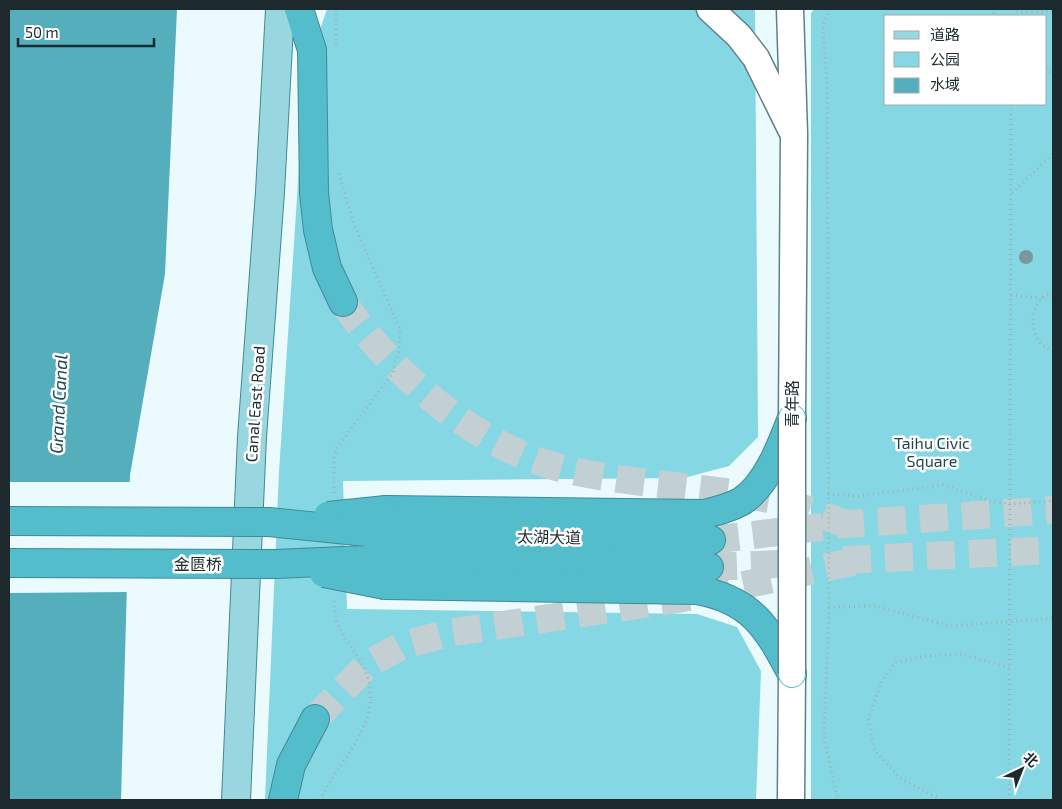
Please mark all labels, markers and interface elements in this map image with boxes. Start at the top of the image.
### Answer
scale bar [18,15,154,47]
legend [884,15,1047,105]
text: 50 m [25,23,59,41]
text: 道路 [930,25,960,43]
text: 公园 [930,50,960,68]
text: 水域 [930,75,960,93]
street label: Canal East Road [241,345,268,463]
water label: Grand Canal [44,354,72,454]
street label: 青年路 [782,380,801,428]
park label: Taihu Civic Square [894,433,970,470]
street label: 太湖大道 [517,526,581,547]
street label: 金匮桥 [174,554,222,573]
north arrow [997,744,1047,794]
text: 北 [1020,748,1042,770]

